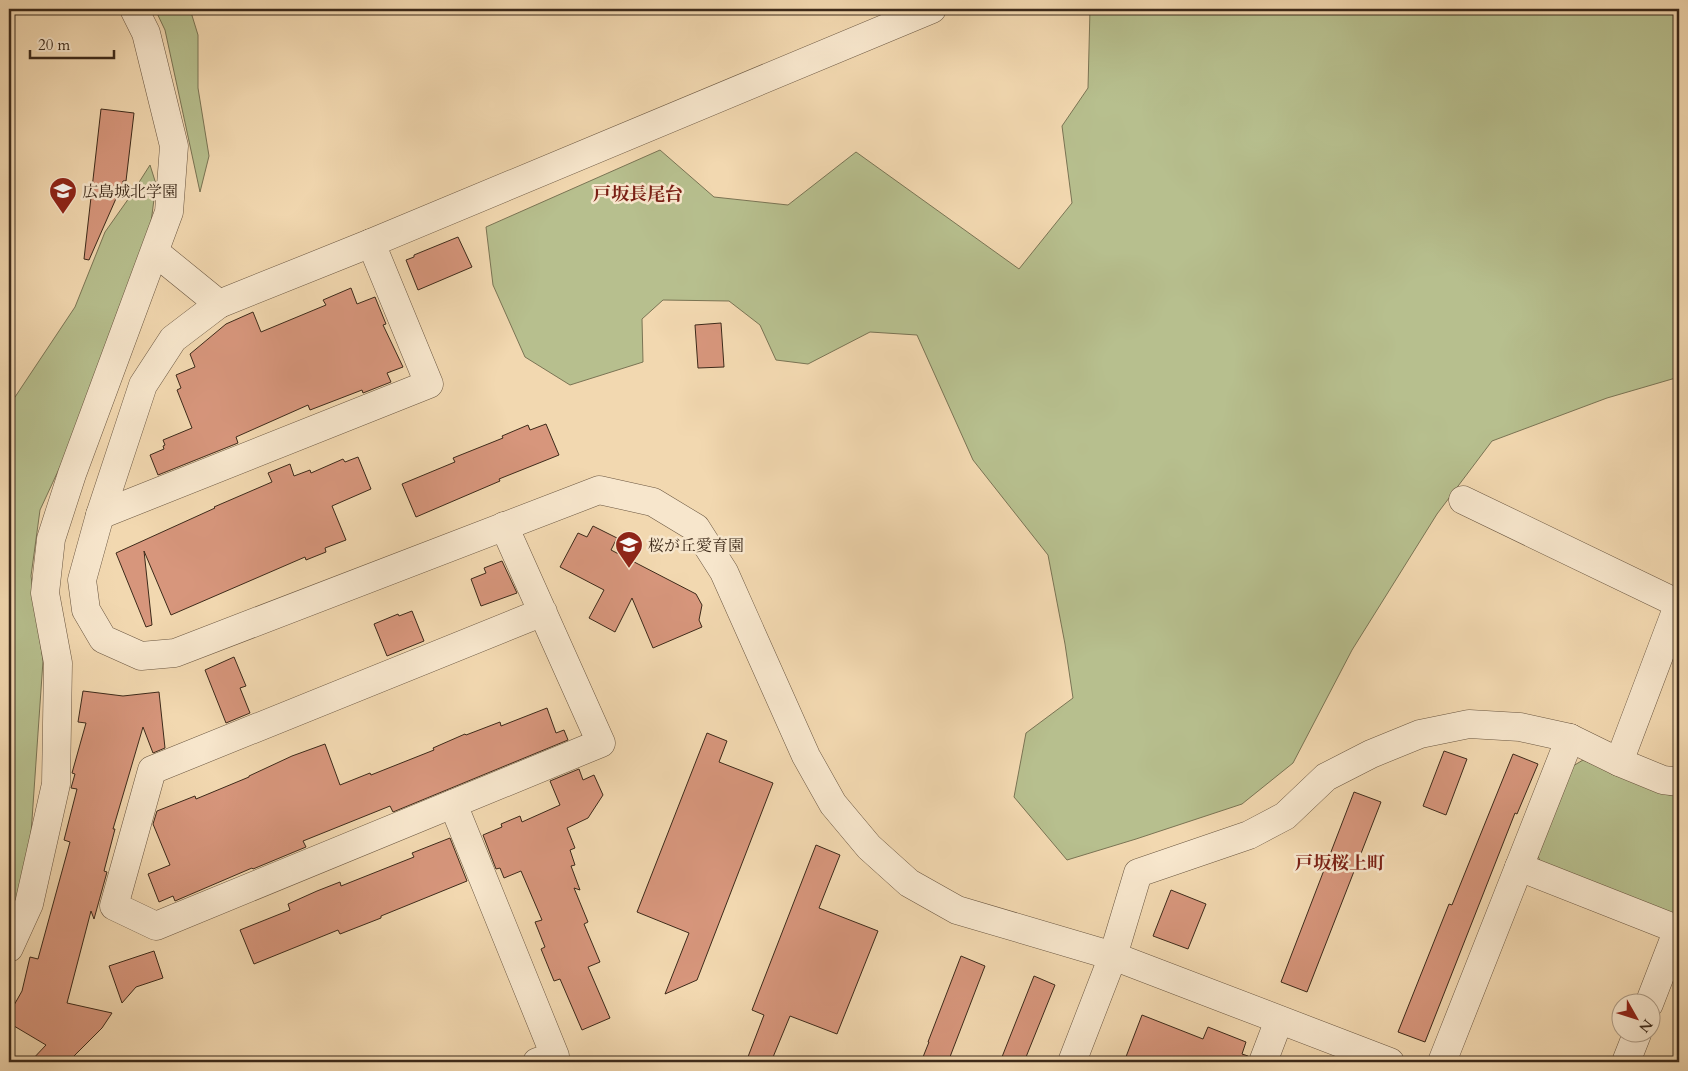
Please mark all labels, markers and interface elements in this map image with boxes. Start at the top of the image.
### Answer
scale bar [30,28,114,60]
text: 20 m [38,35,70,55]
school or university icon: 広島城北学園 [48,176,78,215]
place label: 広島城北学園 [82,181,178,203]
district label: 戸坂長尾台 [593,182,683,207]
school or university icon: 桜が丘愛育園 [614,530,644,569]
place label: 桜が丘愛育園 [648,535,744,557]
district label: 戸坂桜上町 [1295,851,1385,876]
north arrow [1610,994,1660,1044]
text: N [1635,1015,1657,1037]

